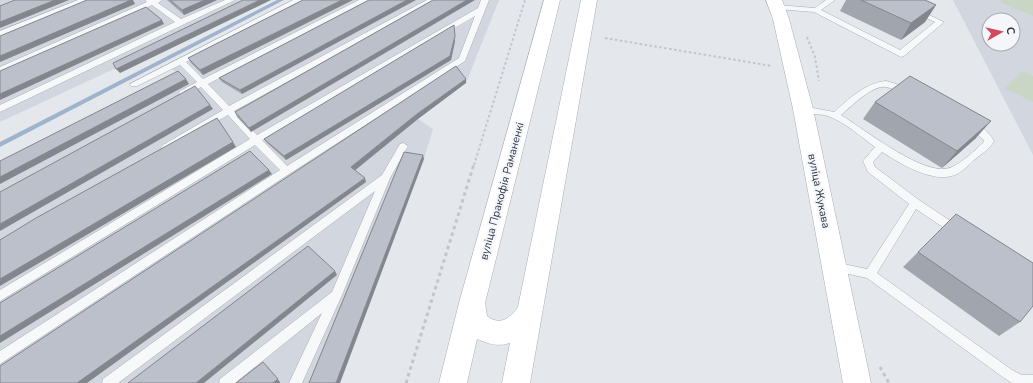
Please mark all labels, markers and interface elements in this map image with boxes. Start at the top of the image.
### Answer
north arrow [981,12,1021,52]
text: С [1002,26,1018,36]
street label: вуліца Пракофія Раманенкі [476,120,528,262]
street label: вуліца Жукава [804,152,834,230]

